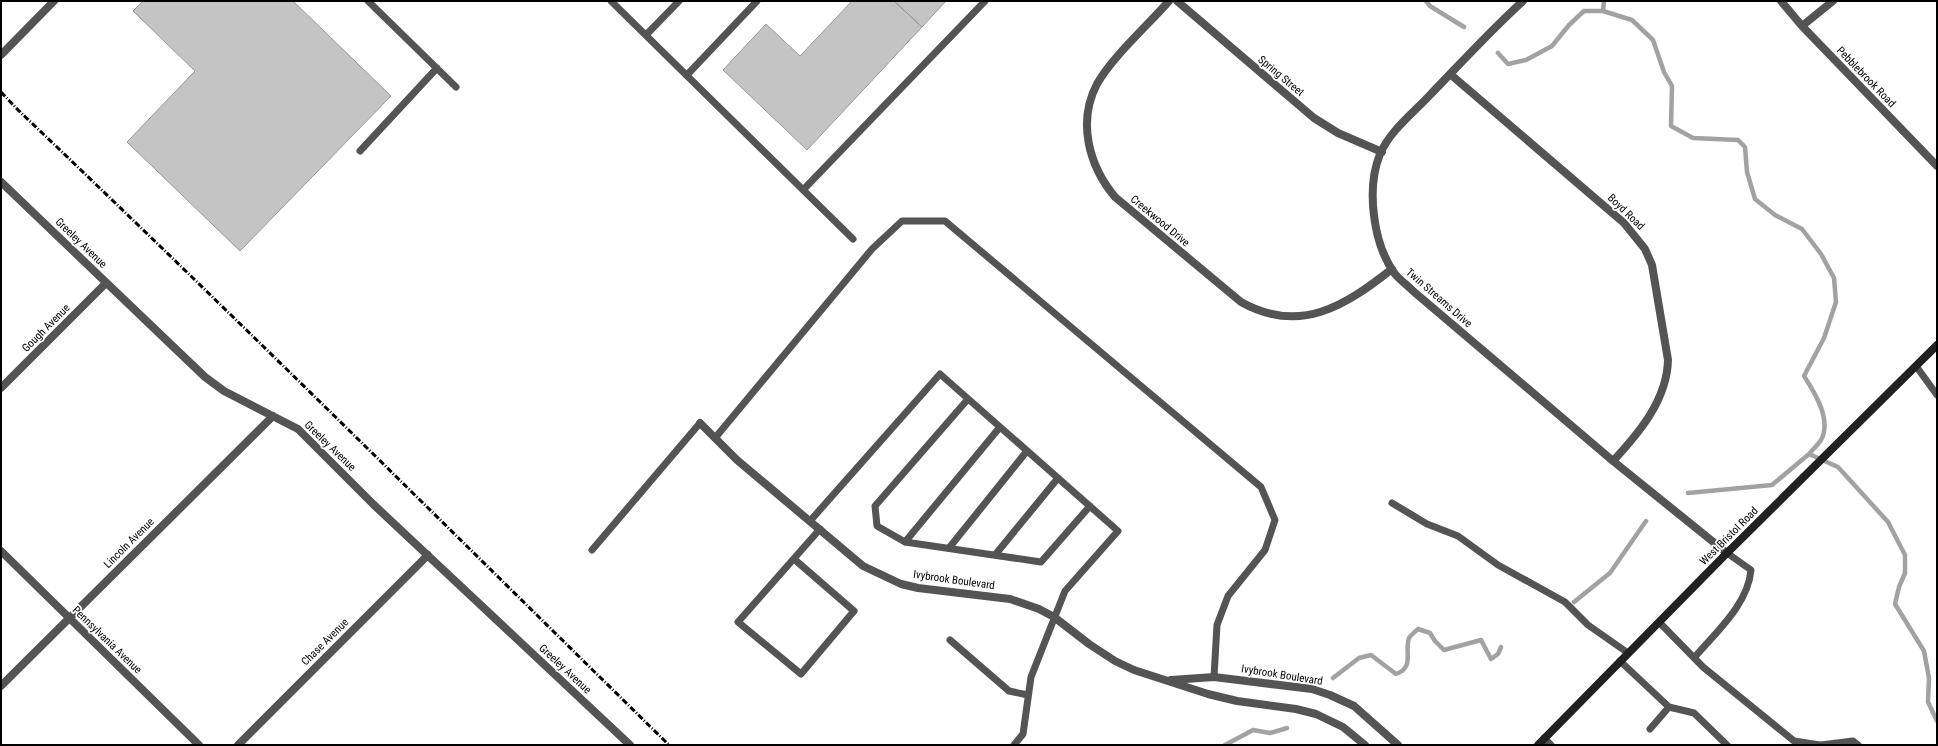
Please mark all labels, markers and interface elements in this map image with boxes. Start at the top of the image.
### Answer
street label: Pebblebrook Road [1834,44,1898,110]
street label: Spring Street [1255,53,1307,99]
street label: Boyd Road [1605,191,1647,233]
street label: Creekwood Drive [1128,193,1192,249]
street label: Greeley Avenue [53,215,109,271]
street label: Twin Streams Drive [1403,266,1475,330]
street label: Gough Avenue [19,301,73,355]
street label: Greeley Avenue [302,418,358,474]
street label: West Bristol Road [1697,504,1761,568]
street label: Lincoln Avenue [101,515,157,571]
street label: Ivybrook Boulevard [912,568,996,592]
street label: Pennsylvania Avenue [70,604,144,676]
street label: Chase Avenue [299,616,351,668]
street label: Greeley Avenue [536,642,594,696]
street label: Ivybrook Boulevard [1240,662,1324,688]

